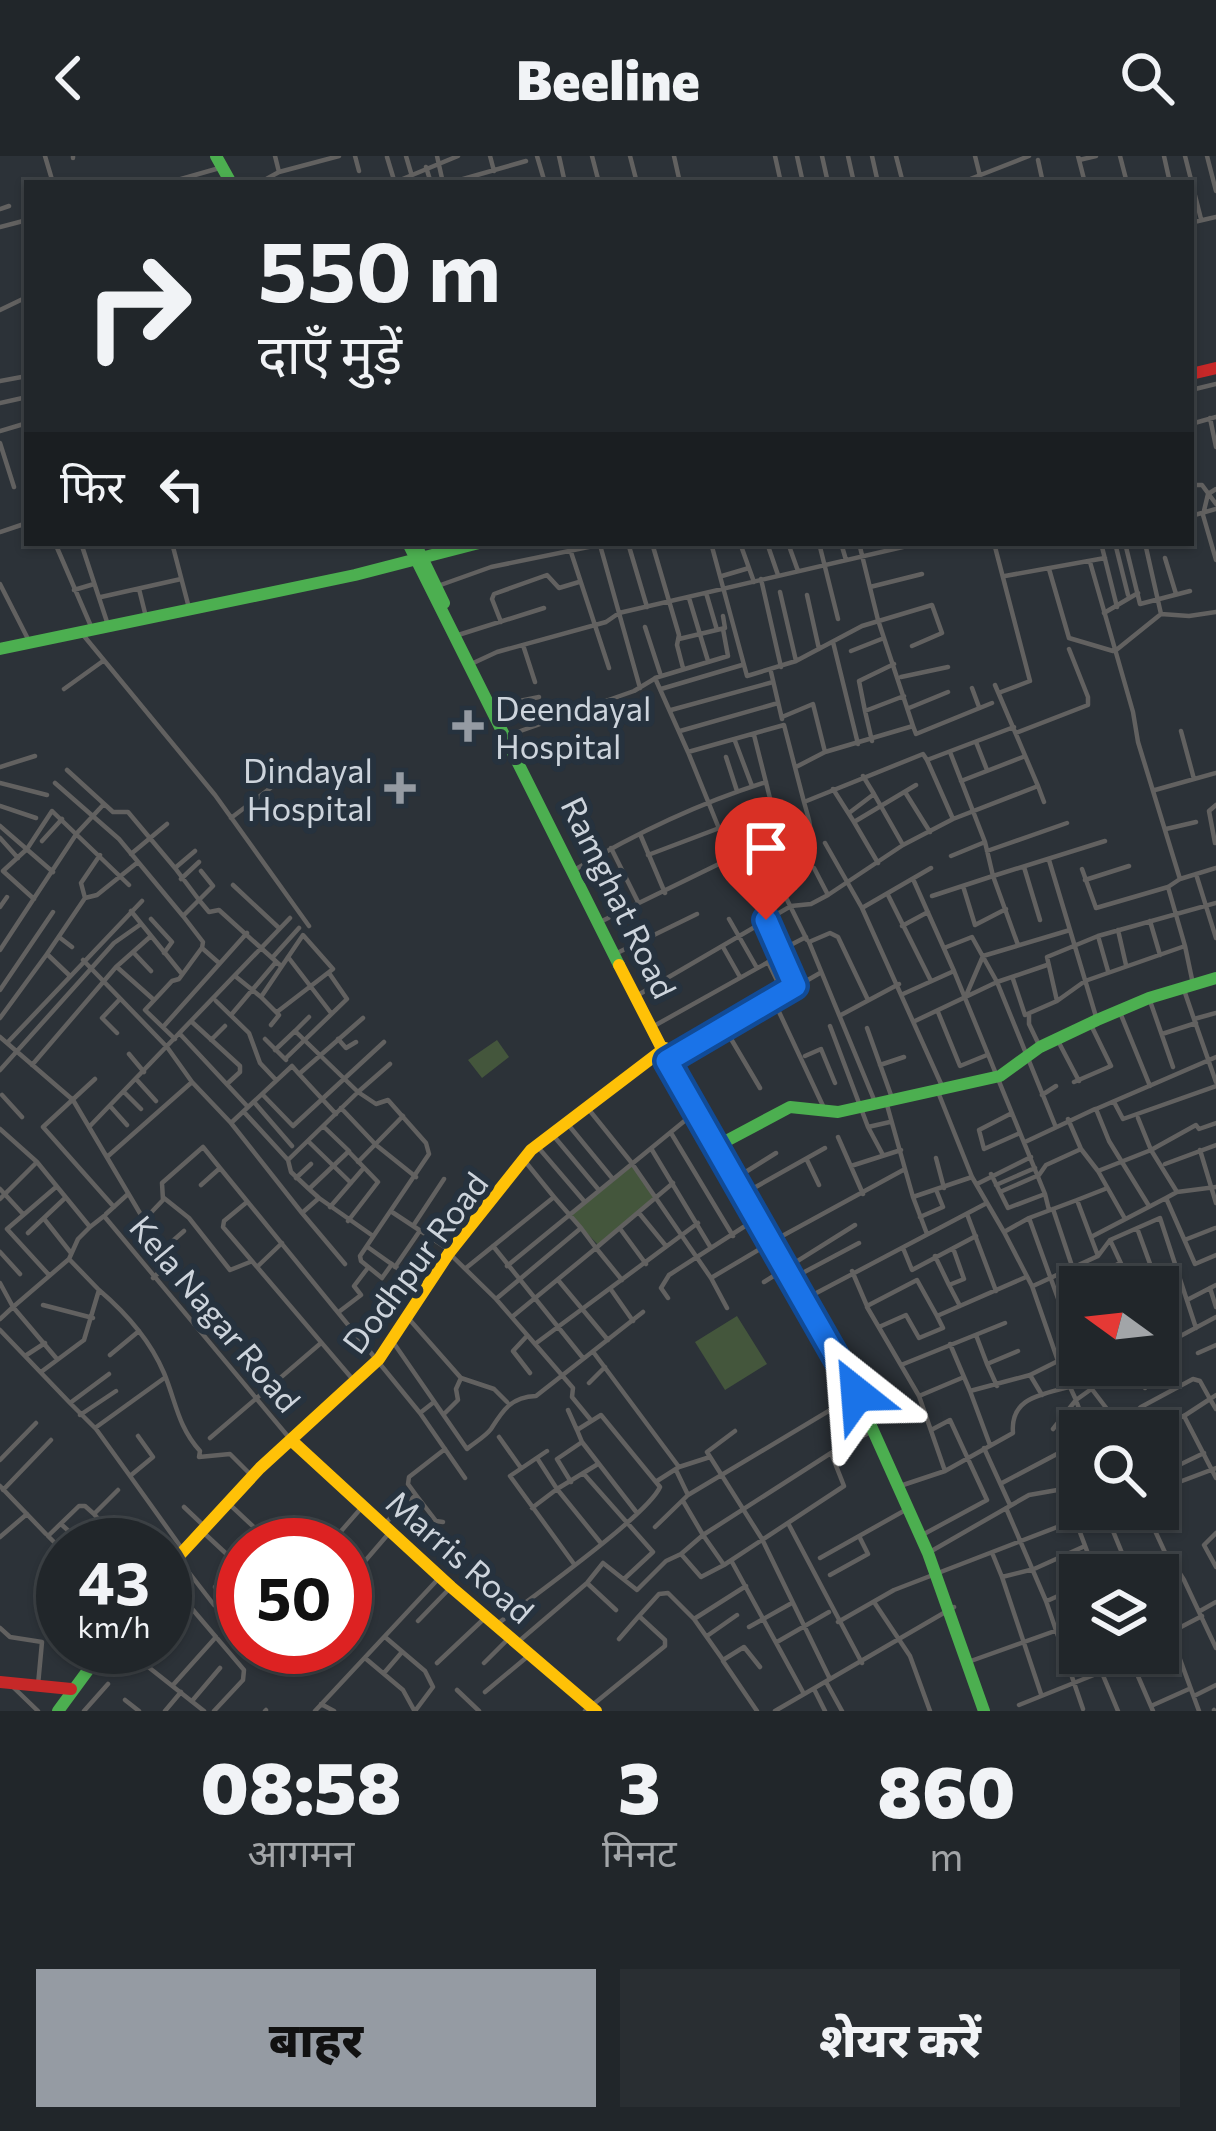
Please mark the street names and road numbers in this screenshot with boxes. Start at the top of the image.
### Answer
street label: Ramghat Road [554,790,686,1004]
street label: Dodhpur Road [332,1163,496,1361]
street label: Kela Nagar Road [122,1206,310,1420]
street label: Marris Road [379,1481,543,1631]

